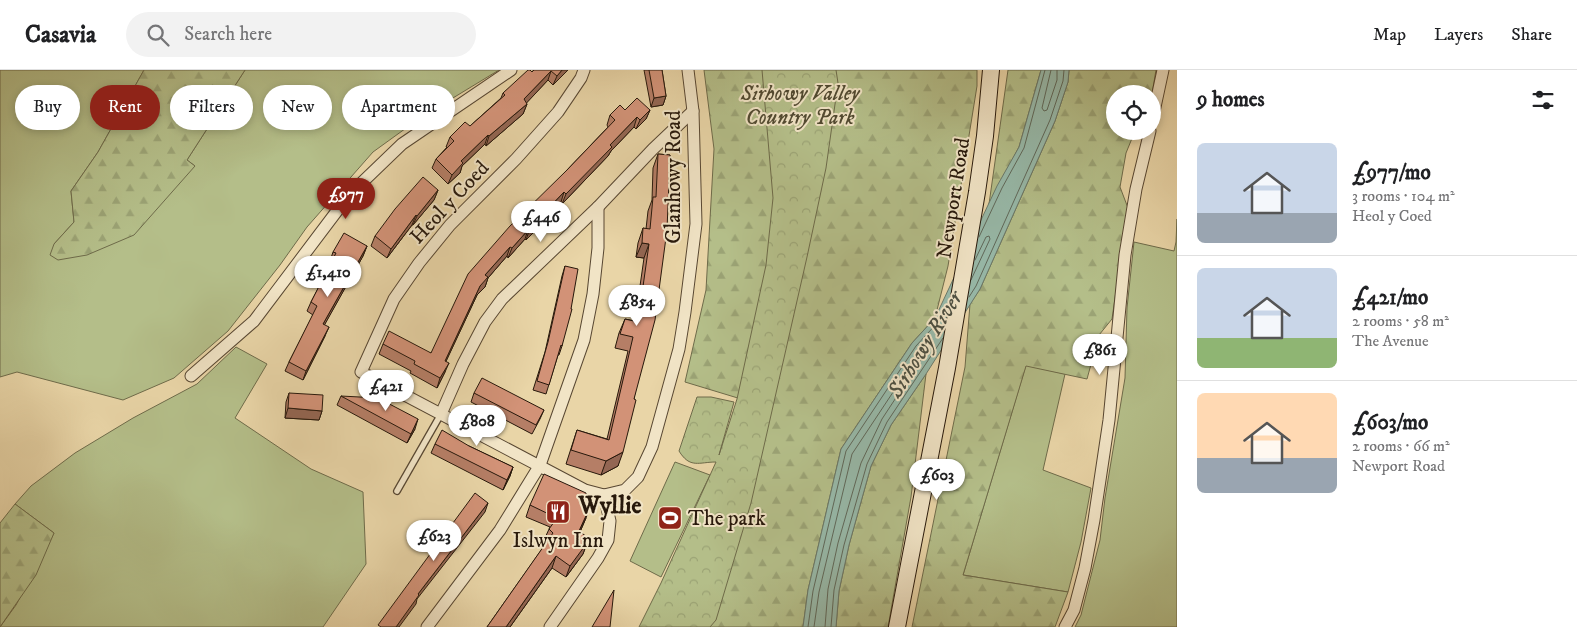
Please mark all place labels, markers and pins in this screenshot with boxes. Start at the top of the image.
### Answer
pin: £977 [316,178,376,220]
pin: £446 [511,200,571,243]
pin: £1,410 [287,256,369,298]
pin: £854 [607,284,667,327]
pin: £861 [1070,334,1130,376]
pin: £421 [356,370,416,412]
pin: £808 [447,404,507,447]
pin: £603 [907,458,967,501]
restaurant icon: Islwyn Inn [545,499,571,525]
sports icon: The park [657,505,683,531]
place label: The park [688,506,766,532]
pin: £623 [404,520,464,562]
place label: Islwyn Inn [512,528,604,554]

